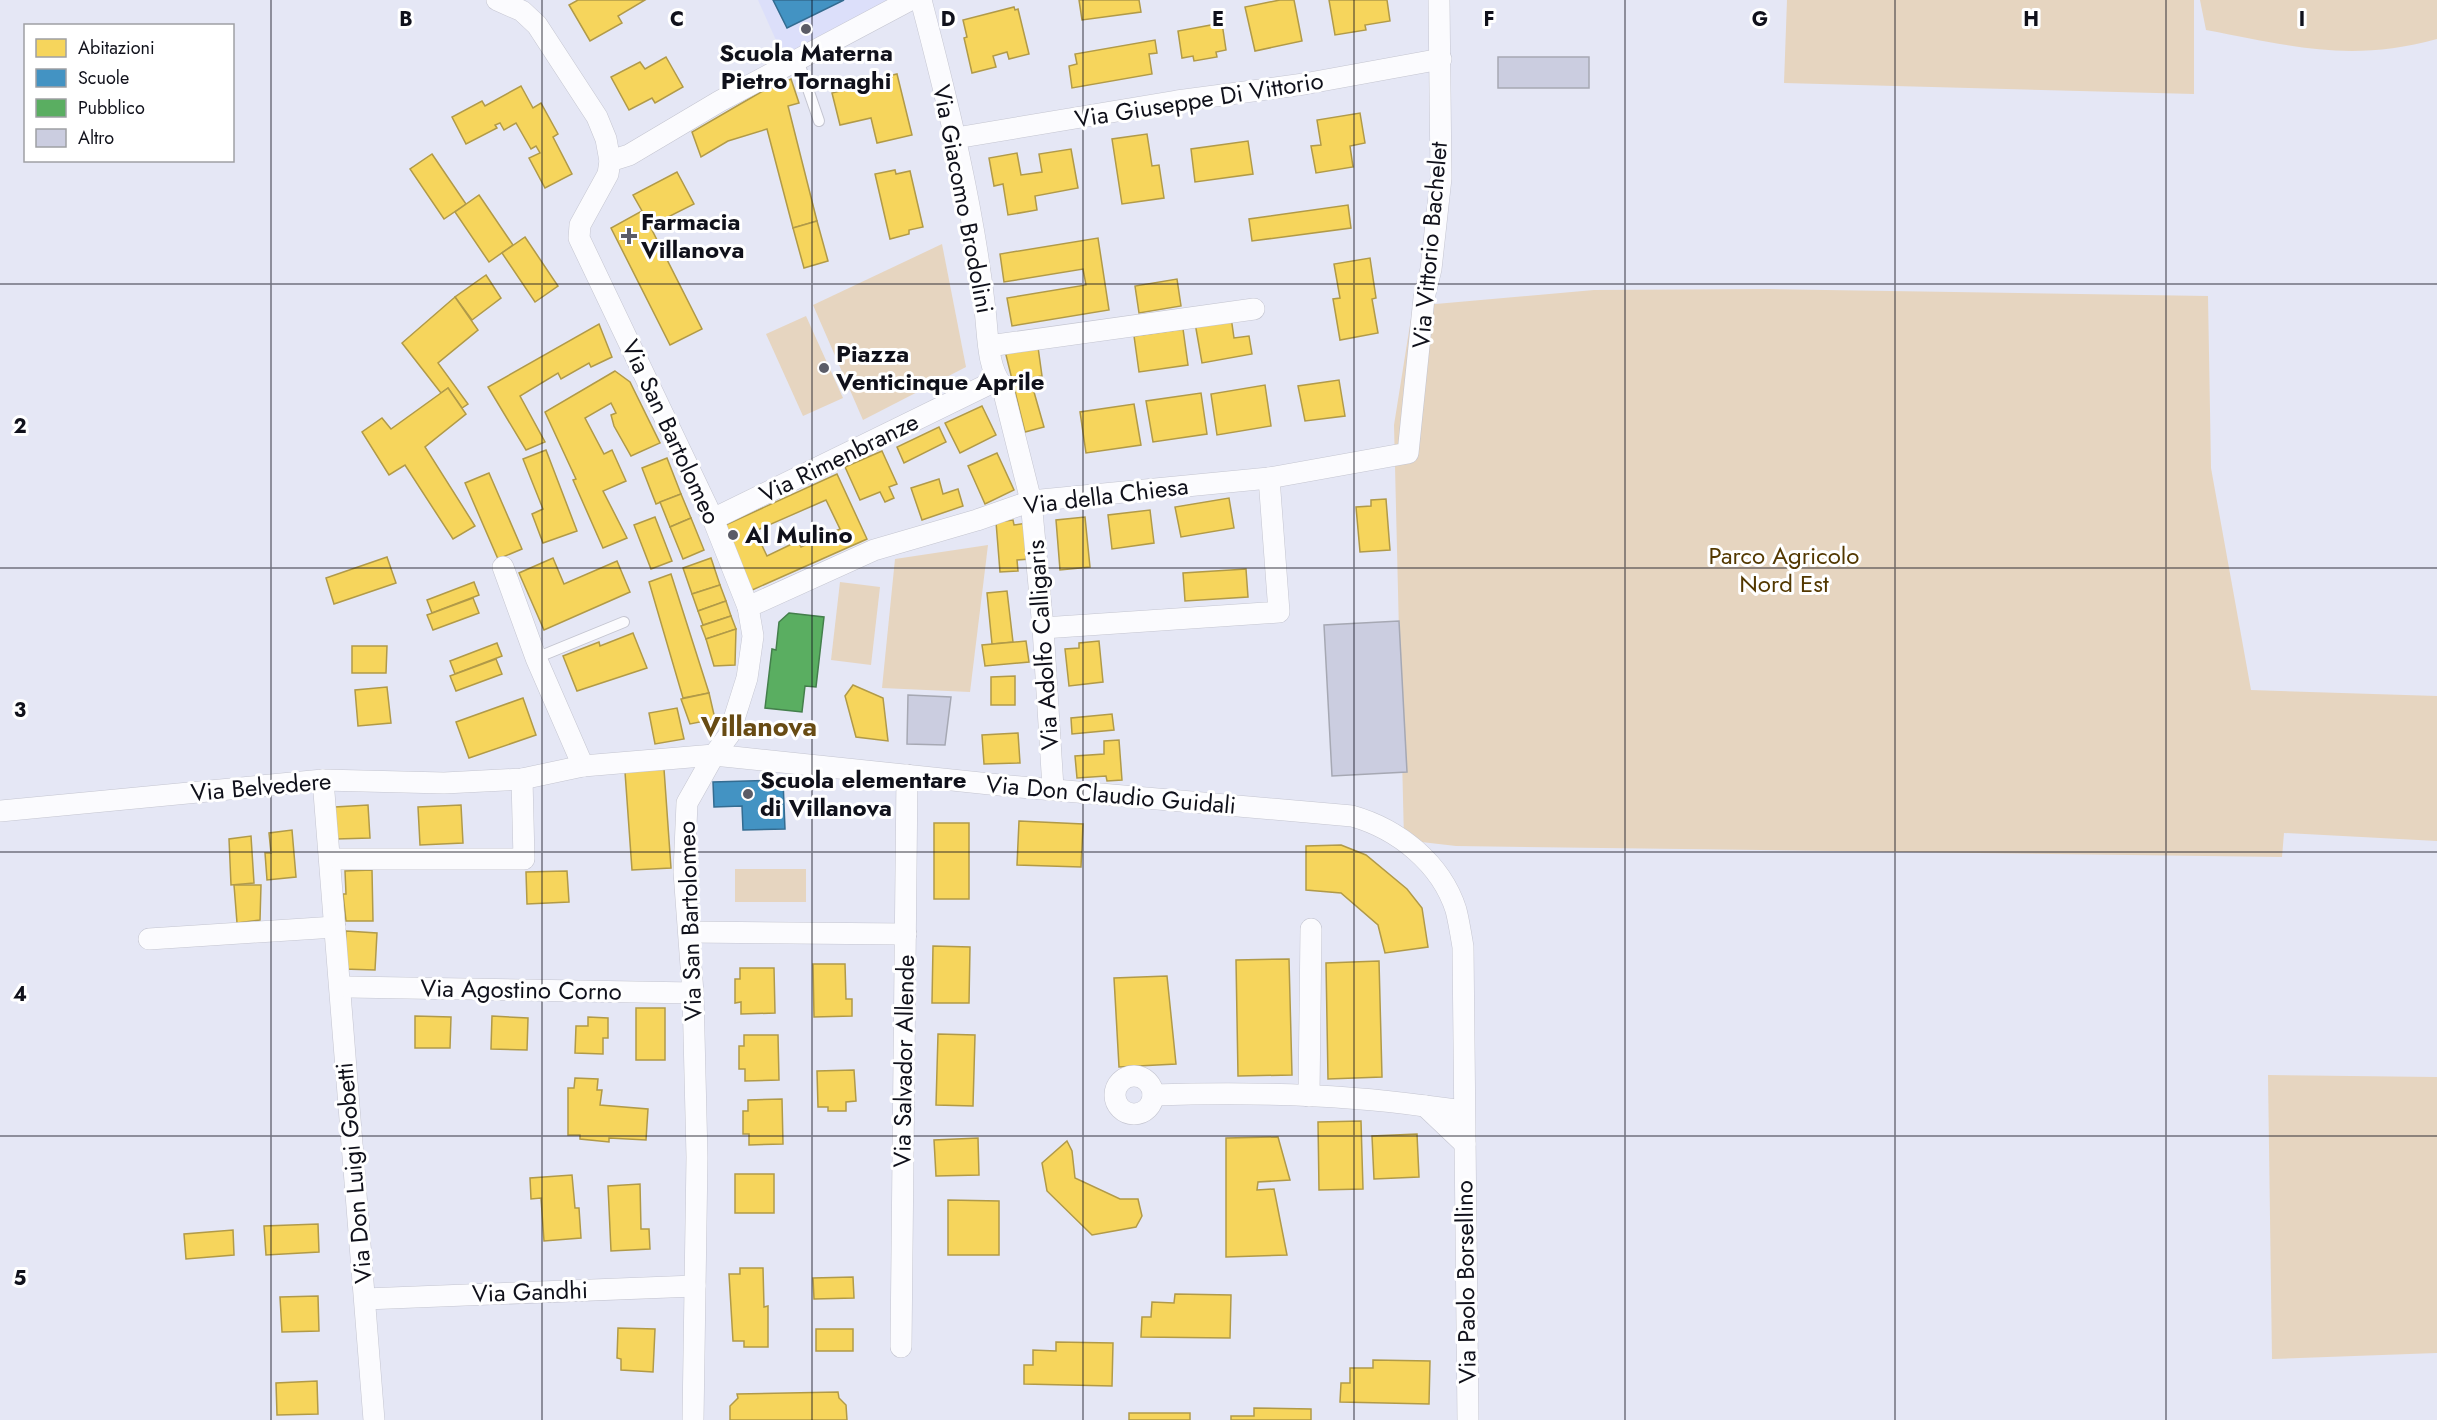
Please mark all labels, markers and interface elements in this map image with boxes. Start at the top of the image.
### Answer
text: B [399,5,413,34]
text: C [670,5,684,34]
text: D [941,5,955,34]
text: E [1212,5,1224,34]
text: F [1483,5,1495,34]
text: G [1752,5,1768,34]
text: H [2023,5,2039,34]
text: I [2299,5,2305,34]
marker: Scuola Materna Pietro Tornaghi [799,22,813,36]
legend [24,24,234,162]
text: Abitazioni [78,35,155,61]
place label: Scuola Materna Pietro Tornaghi [719,35,893,98]
street label: Via Giuseppe Di Vittorio [1072,63,1326,136]
text: Scuole [78,65,129,91]
street label: Via Giacomo Brodolini [924,81,1003,316]
text: Pubblico [78,95,145,121]
text: Altro [78,125,114,151]
street label: Via Vittorio Bachelet [1403,140,1456,350]
place label: Farmacia Villanova [640,204,744,267]
marker: Farmacia Villanova [622,229,636,243]
street label: Via San Bartolomeo [613,334,730,530]
place label: Piazza Venticinque Aprile [835,336,1045,399]
marker: Piazza Venticinque Aprile [817,361,831,375]
street label: Via Rimenbranze [753,404,924,511]
text: 2 [13,412,27,441]
street label: Via della Chiesa [1022,468,1190,523]
place label: Al Mulino [744,517,853,552]
marker: Al Mulino [726,528,740,542]
park label: Parco Agricolo Nord Est [1709,538,1859,601]
street label: Via Adolfo Calligaris [1018,539,1067,751]
text: 3 [14,696,26,725]
district label: Villanova [700,707,817,746]
place label: Scuola elementare di Villanova [760,762,966,825]
street label: Via Belvedere [189,763,333,810]
street label: Via Don Claudio Guidali [985,766,1237,823]
marker: Scuola elementare di Villanova [741,787,755,801]
street label: Via San Bartolomeo [669,820,710,1022]
street label: Via Salvador Allende [884,954,923,1168]
street label: Via Agostino Corno [420,970,622,1009]
text: 4 [13,980,27,1009]
street label: Via Don Luigi Gobetti [326,1061,381,1285]
street label: Via Paolo Borsellino [1446,1180,1485,1384]
text: 5 [14,1264,27,1293]
street label: Via Gandhi [471,1272,589,1311]

